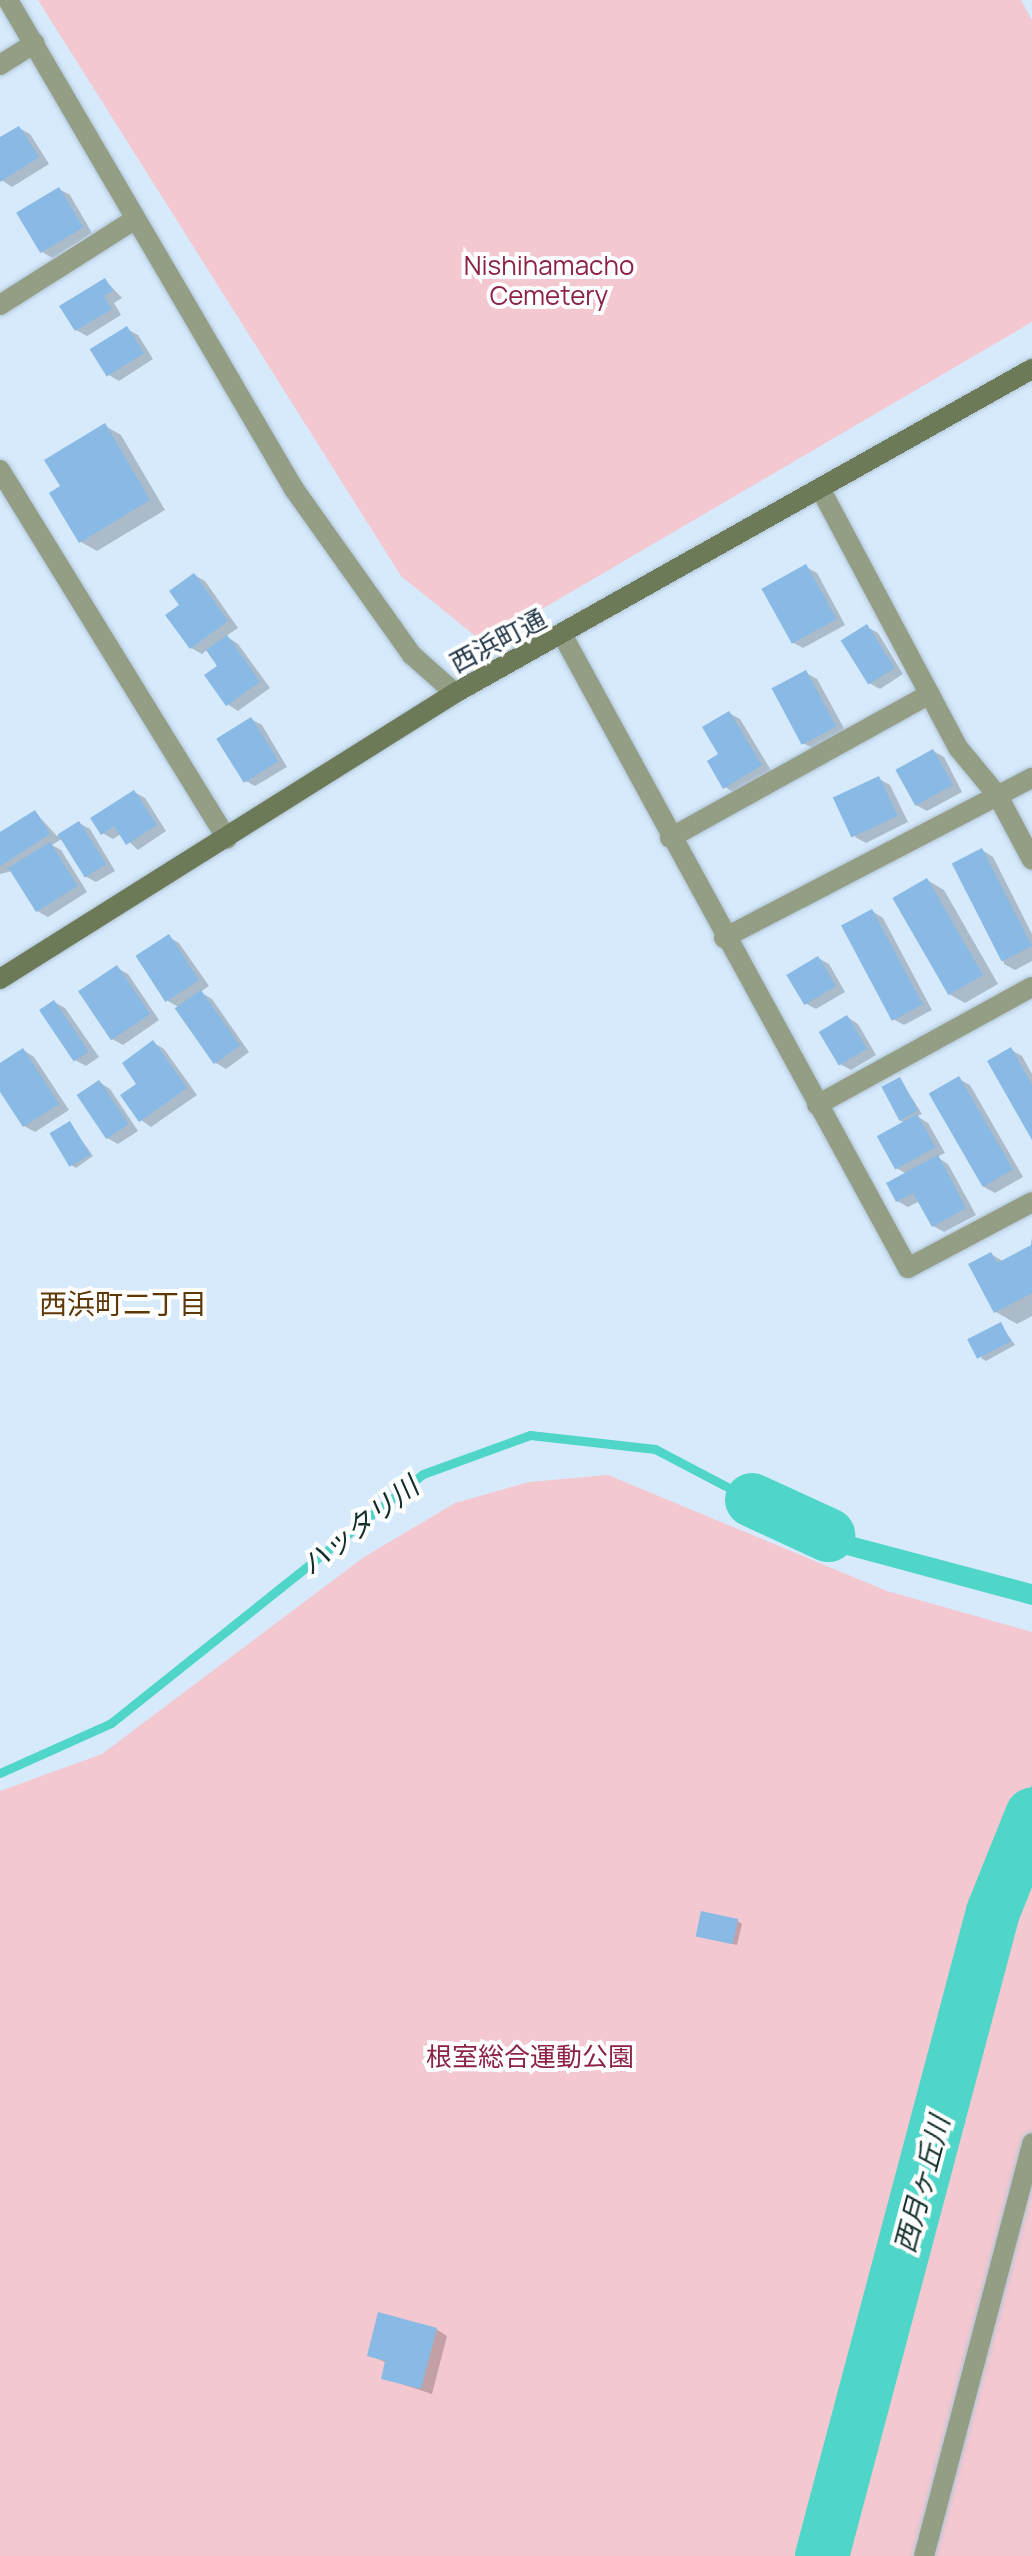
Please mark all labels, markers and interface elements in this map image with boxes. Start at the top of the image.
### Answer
park label: Nishihamacho Cemetery [464,250,634,312]
street label: 西浜町通 [445,603,551,679]
district label: 西浜町二丁目 [39,1286,207,1320]
water label: ハッタリ川 [293,1469,425,1581]
park label: 根室総合運動公園 [426,2041,634,2073]
water label: 西月ヶ丘川 [887,2112,955,2256]

